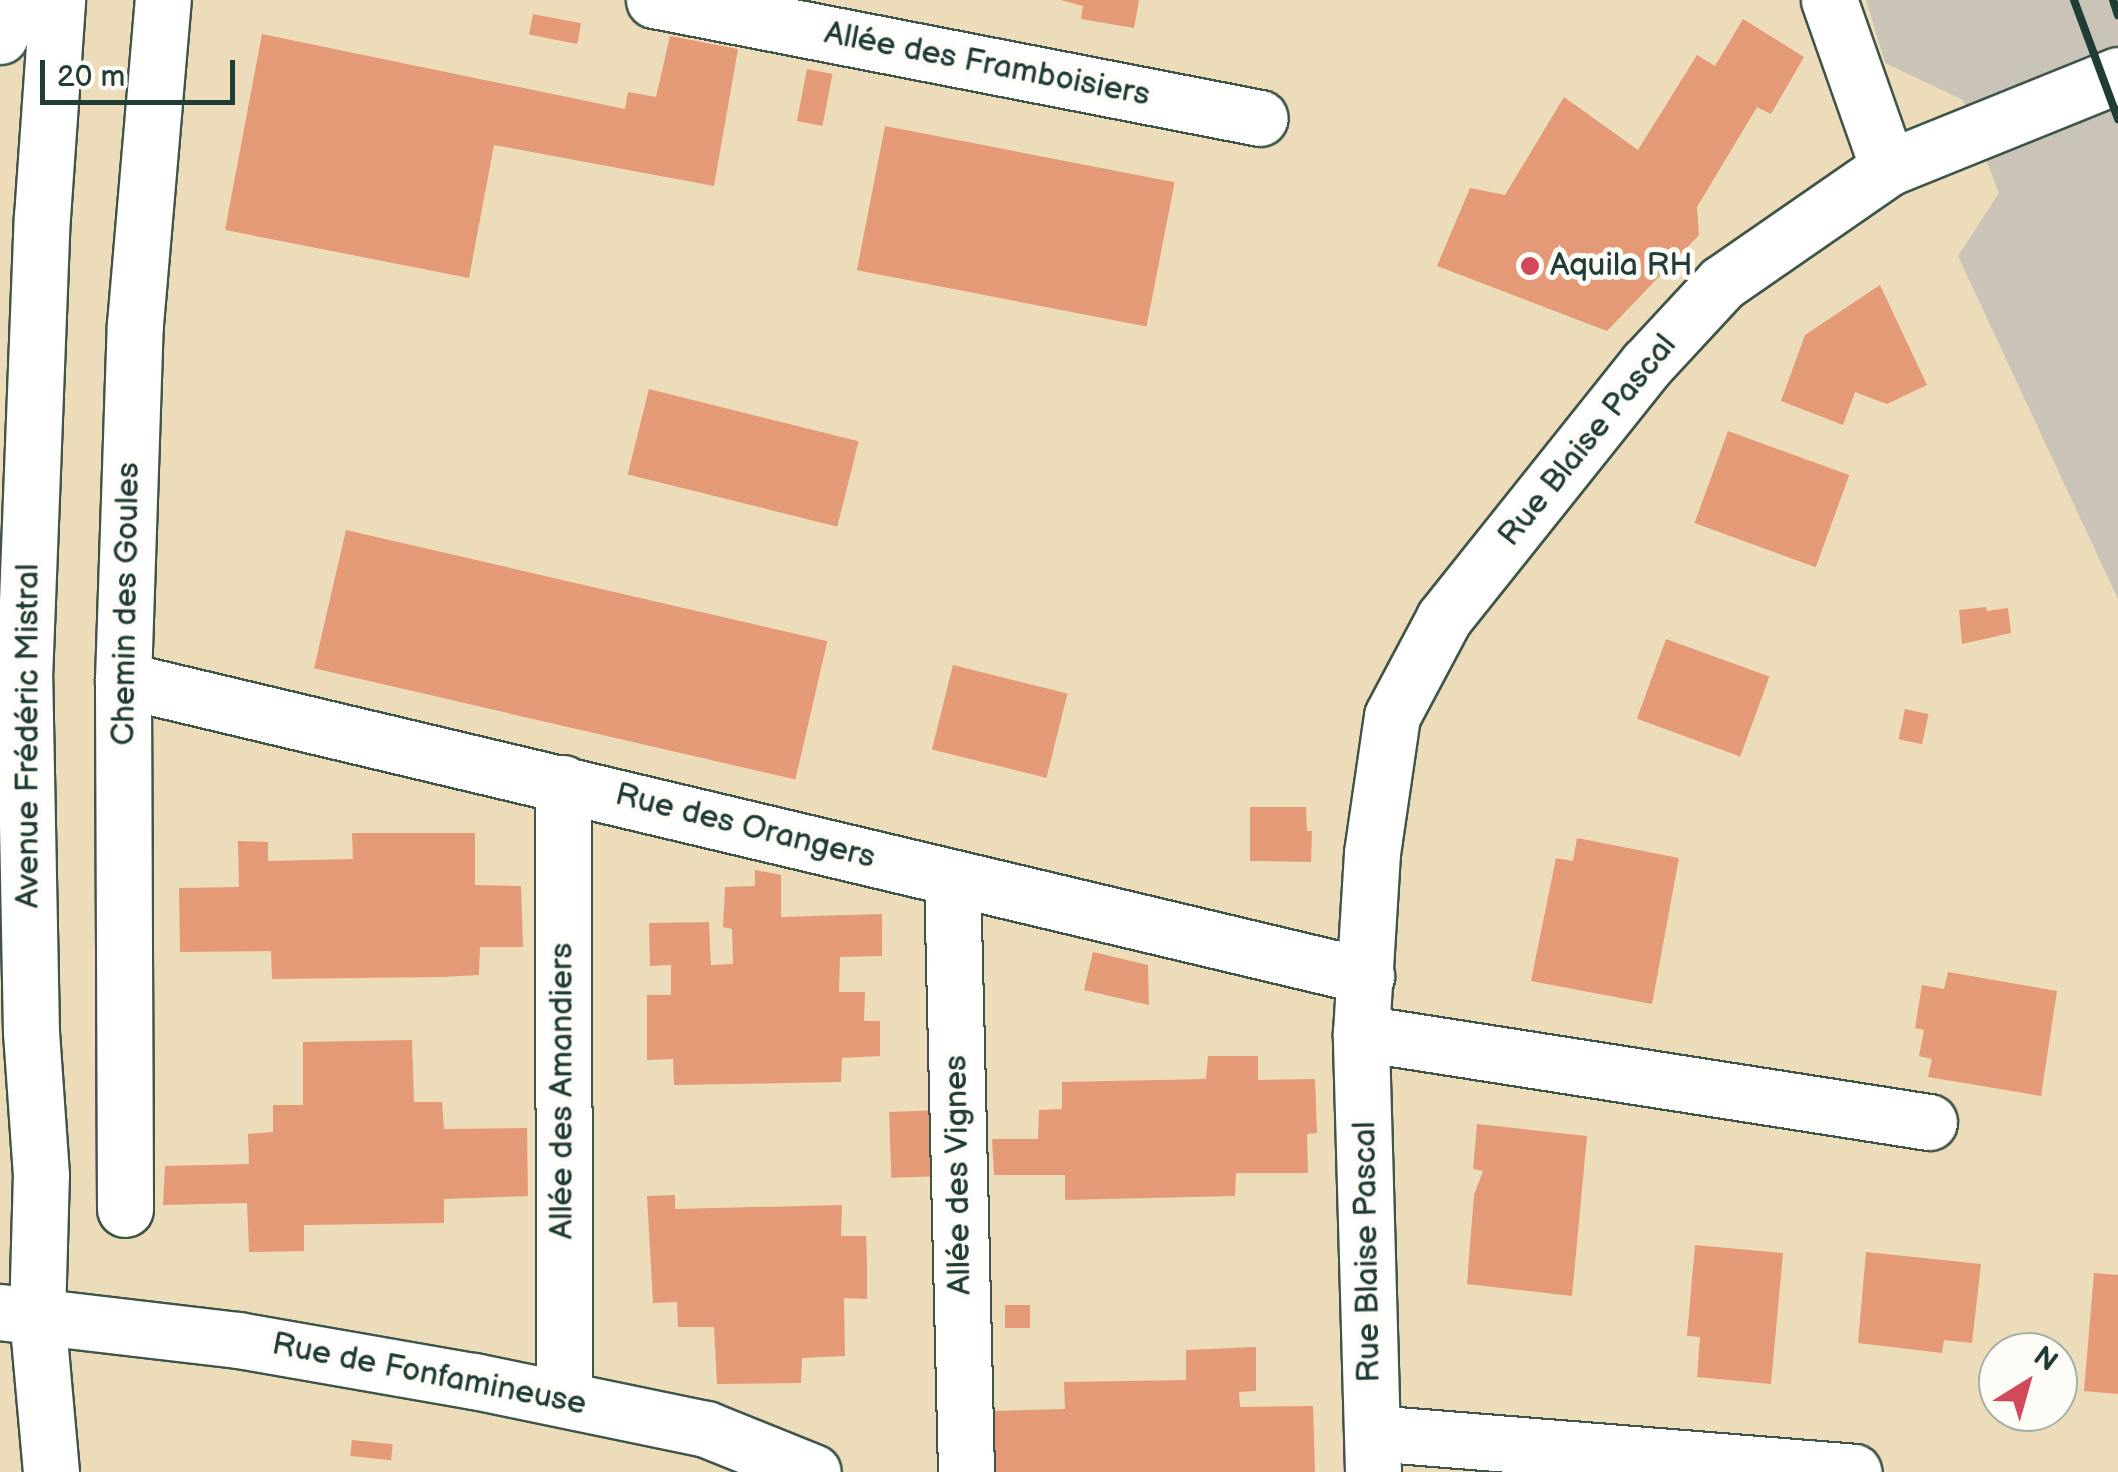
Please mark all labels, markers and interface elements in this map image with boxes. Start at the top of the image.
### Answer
street label: Allée des Framboisiers [821,15,1153,115]
scale bar [45,40,240,102]
text: 20 m [57,59,125,95]
place label: Aquila RH [1550,247,1693,285]
marker: Aquila RH [1519,255,1541,277]
street label: Rue Blaise Pascal [1491,327,1685,555]
street label: Chemin des Goules [105,462,149,746]
street label: Avenue Frédéric Mistral [10,564,48,908]
street label: Rue des Orangers [611,776,879,878]
street label: Allée des Amandiers [544,943,582,1239]
street label: Allée des Vignes [938,1054,980,1296]
street label: Rue Blaise Pascal [1347,1121,1389,1383]
street label: Rue de Fonfamineuse [269,1326,589,1424]
north arrow [1978,1332,2078,1432]
text: N [2027,1340,2063,1379]

